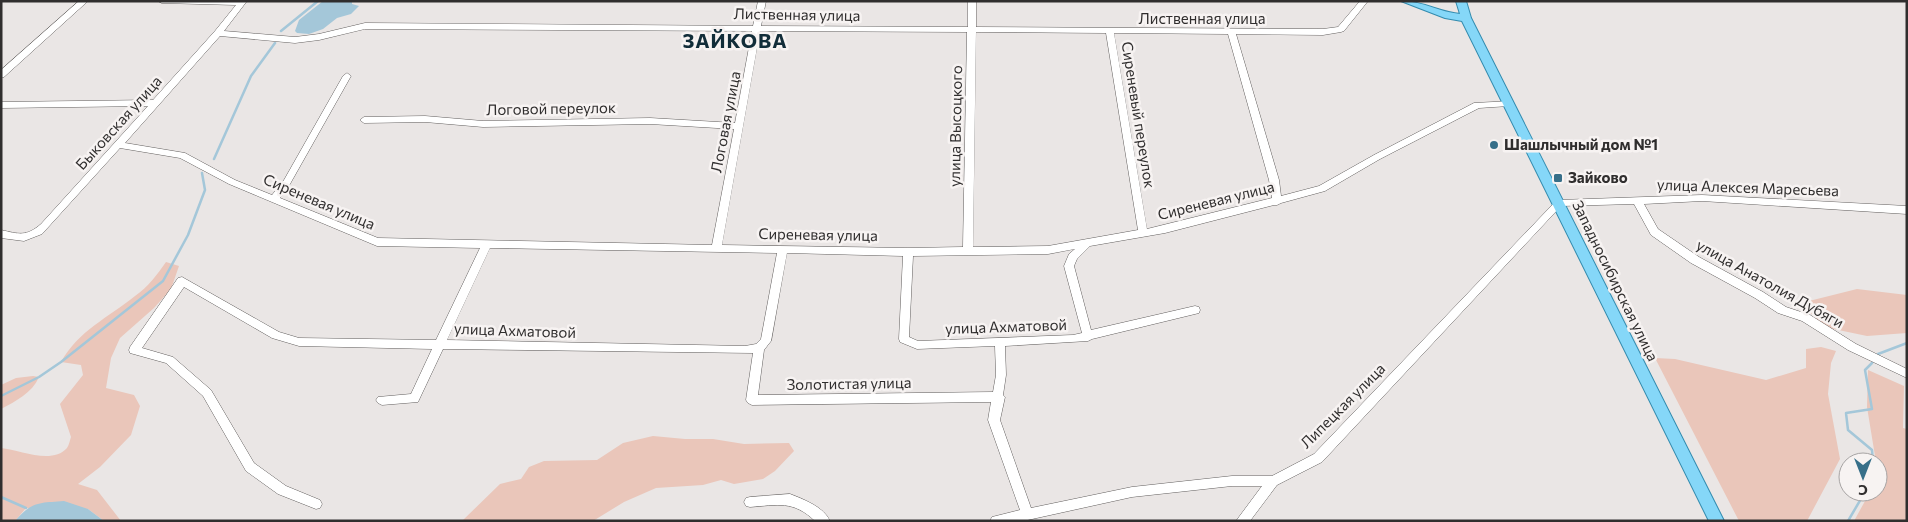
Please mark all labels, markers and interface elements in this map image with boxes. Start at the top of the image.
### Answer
street label: Лиственная улица [733,4,861,24]
street label: Лиственная улица [1139,9,1265,27]
district label: ЗАЙКОВА [683,28,788,52]
street label: Сиреневый переулок [1119,40,1159,189]
street label: улица Высоцкого [945,65,965,187]
street label: Логовая улица [706,69,744,174]
street label: Быковская улица [71,72,165,173]
street label: Логовой переулок [486,98,616,118]
place label: Шашлычный дом №1 [1504,135,1658,153]
marker: Шашлычный дом №1 [1488,139,1500,151]
place label: Зайково [1568,168,1628,186]
street label: Сиреневая улица [261,169,378,233]
marker: Зайково [1552,172,1564,184]
street label: улица Алексея Маресьева [1657,175,1839,199]
street label: Сиреневая улица [1156,177,1276,223]
street label: Западносибирская улица [1569,197,1663,364]
street label: Сиреневая улица [758,224,878,244]
street label: улица Анатолия Дубяги [1694,235,1847,331]
street label: улица Ахматовой [945,315,1067,337]
street label: улица Ахматовой [454,319,576,341]
street label: Липецкая улица [1296,359,1388,451]
street label: Золотистая улица [786,373,911,393]
north arrow [1838,452,1888,502]
text: С [1858,482,1868,499]

